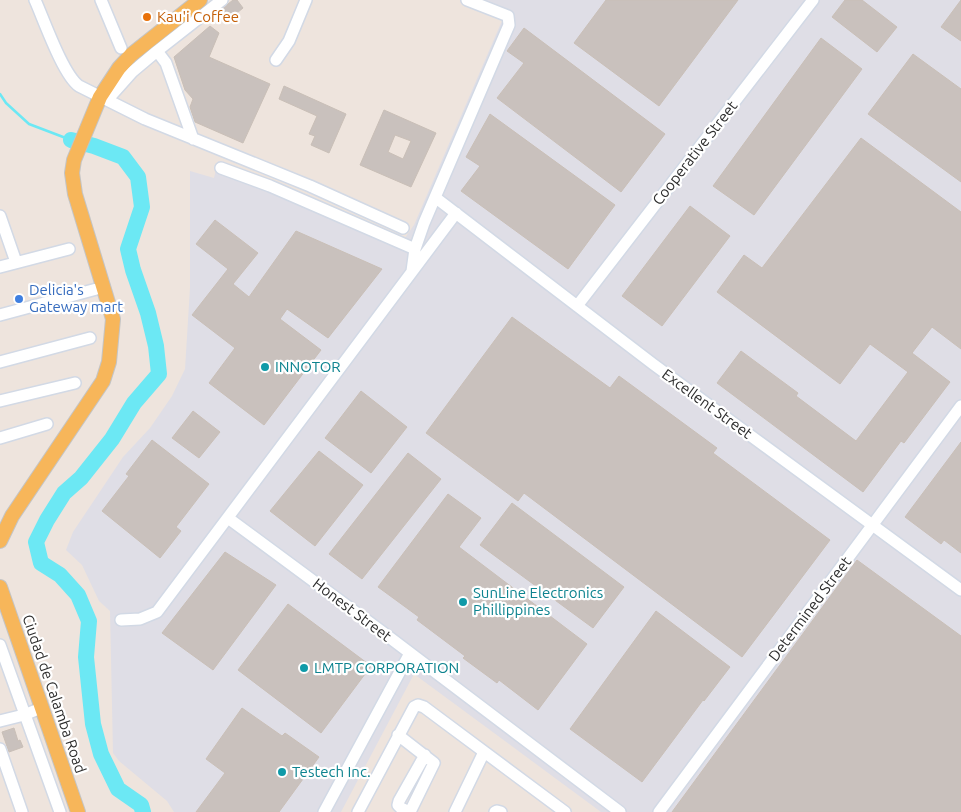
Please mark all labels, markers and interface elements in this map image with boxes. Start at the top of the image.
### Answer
place label: Kau'i Coffee [157,8,239,25]
marker: Kau'i Coffee [141,11,153,23]
street label: Cooperative Street [649,97,741,208]
place label: Delicia's Gateway mart [29,281,123,315]
marker: Delicia's Gateway mart [13,293,25,305]
place label: INNOTOR [275,358,341,375]
marker: INNOTOR [259,361,271,373]
street label: Excellent Street [659,365,756,442]
street label: Determined Street [765,553,854,664]
street label: Honest Street [310,575,395,645]
place label: SunLine Electronics Phillippines [473,584,603,618]
marker: SunLine Electronics Phillippines [457,596,469,608]
street label: Ciudad de Calamba Road [19,612,90,775]
place label: LMTP CORPORATION [314,659,459,676]
marker: LMTP CORPORATION [298,662,310,674]
place label: Testech Inc. [292,763,371,780]
marker: Testech Inc. [276,766,288,778]

